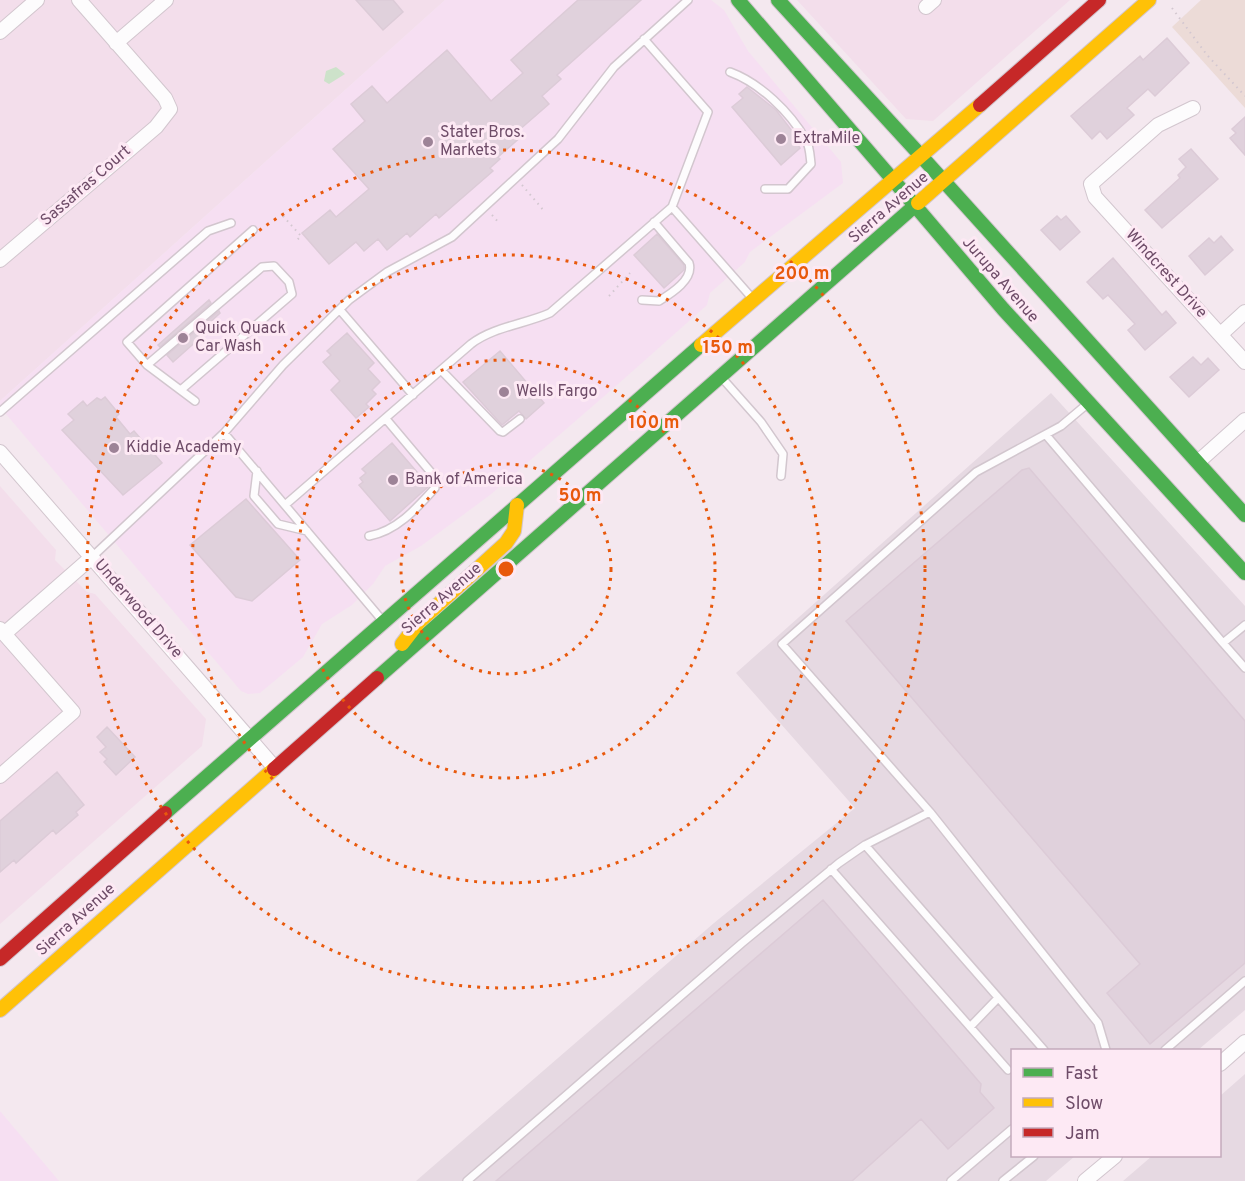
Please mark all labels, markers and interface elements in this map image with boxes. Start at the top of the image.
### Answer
place label: Stater Bros. Markets [440,123,524,161]
place label: ExtraMile [793,129,860,149]
marker: ExtraMile [774,132,788,146]
marker: Stater Bros. Markets [421,135,435,149]
street label: Sassafras Court [37,141,135,231]
street label: Sierra Avenue [845,168,933,248]
street label: Windcrest Drive [1121,225,1211,323]
street label: Jurupa Avenue [957,233,1043,327]
text: 200 m [774,263,830,286]
place label: Quick Quack Car Wash [195,319,286,357]
marker: Quick Quack Car Wash [176,331,190,345]
text: 150 m [703,337,753,360]
place label: Wells Fargo [516,382,597,402]
marker: Wells Fargo [497,385,511,399]
text: 100 m [628,412,680,435]
place label: Kiddie Academy [126,438,241,458]
marker: Kiddie Academy [107,441,121,455]
place label: Bank of America [405,470,523,490]
marker: Bank of America [386,473,400,487]
text: 50 m [558,485,602,508]
street label: Underwood Drive [90,555,186,663]
street label: Sierra Avenue [398,559,486,639]
centre of rings [496,559,516,579]
street label: Sierra Avenue [32,879,120,961]
legend [1011,1049,1221,1157]
text: Fast [1065,1063,1098,1086]
text: Slow [1065,1093,1103,1116]
text: Jam [1065,1123,1100,1146]

